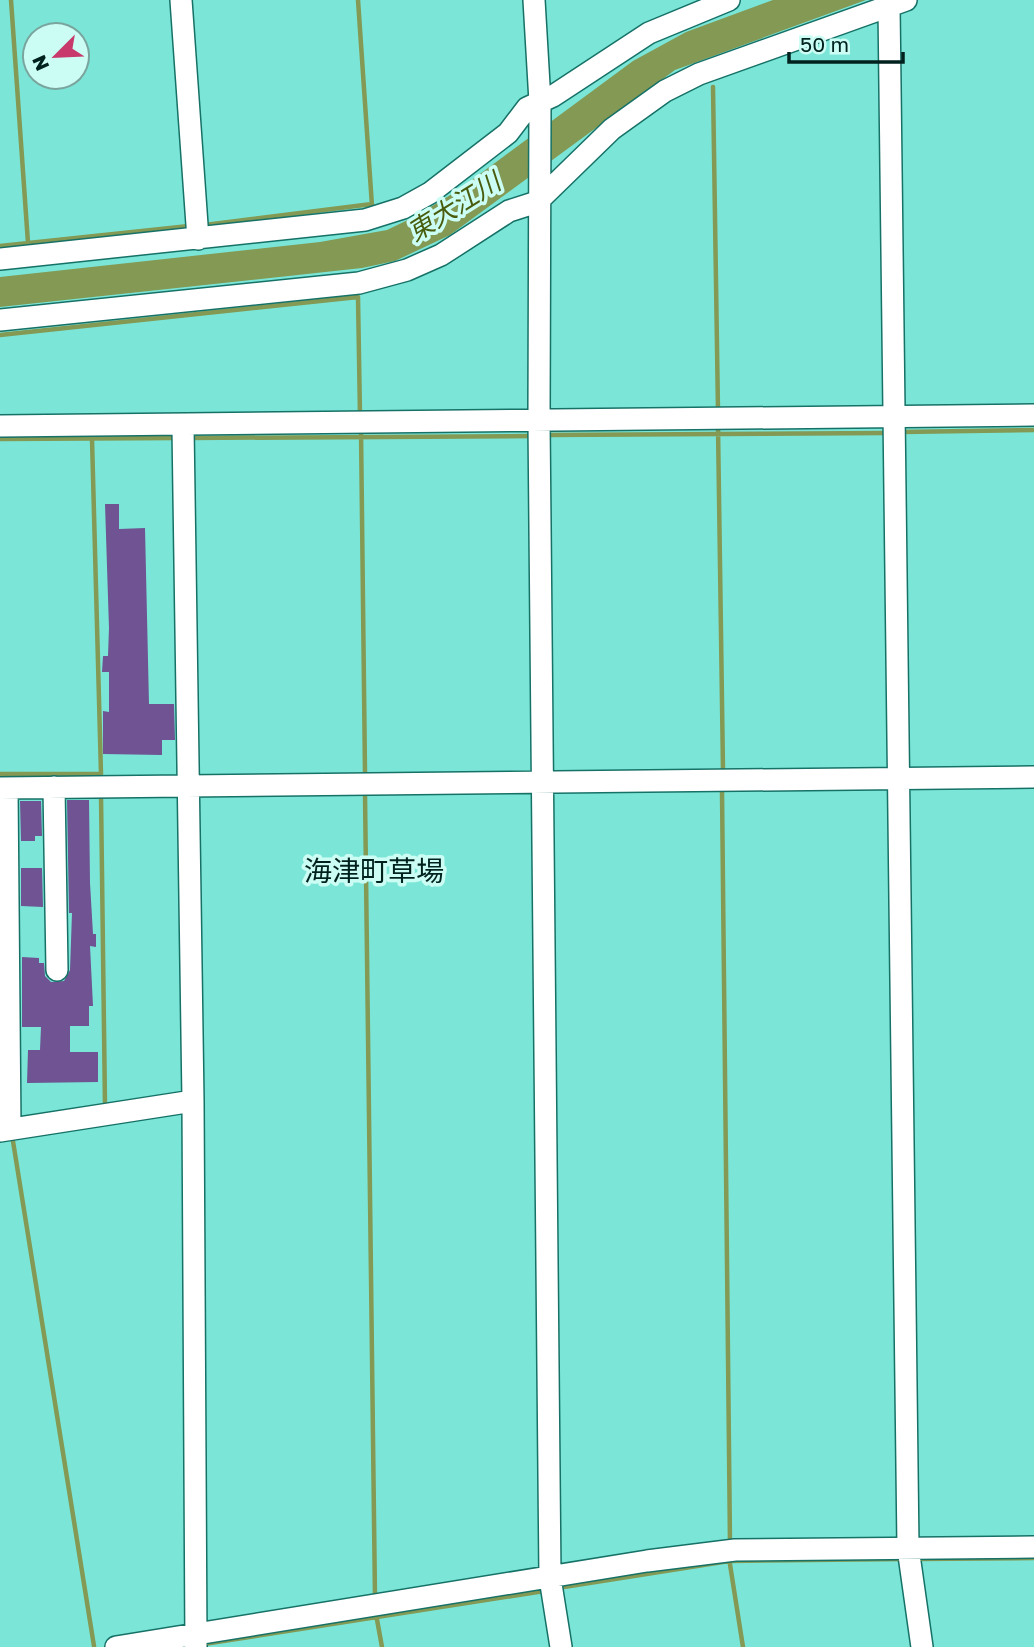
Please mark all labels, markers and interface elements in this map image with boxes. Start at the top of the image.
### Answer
north arrow [21,21,91,91]
scale bar [789,21,903,65]
text: 50 m [800,31,849,57]
text: N [27,52,53,74]
water label: 東大江川 [401,164,509,247]
district label: 海津町草場 [304,854,444,887]

